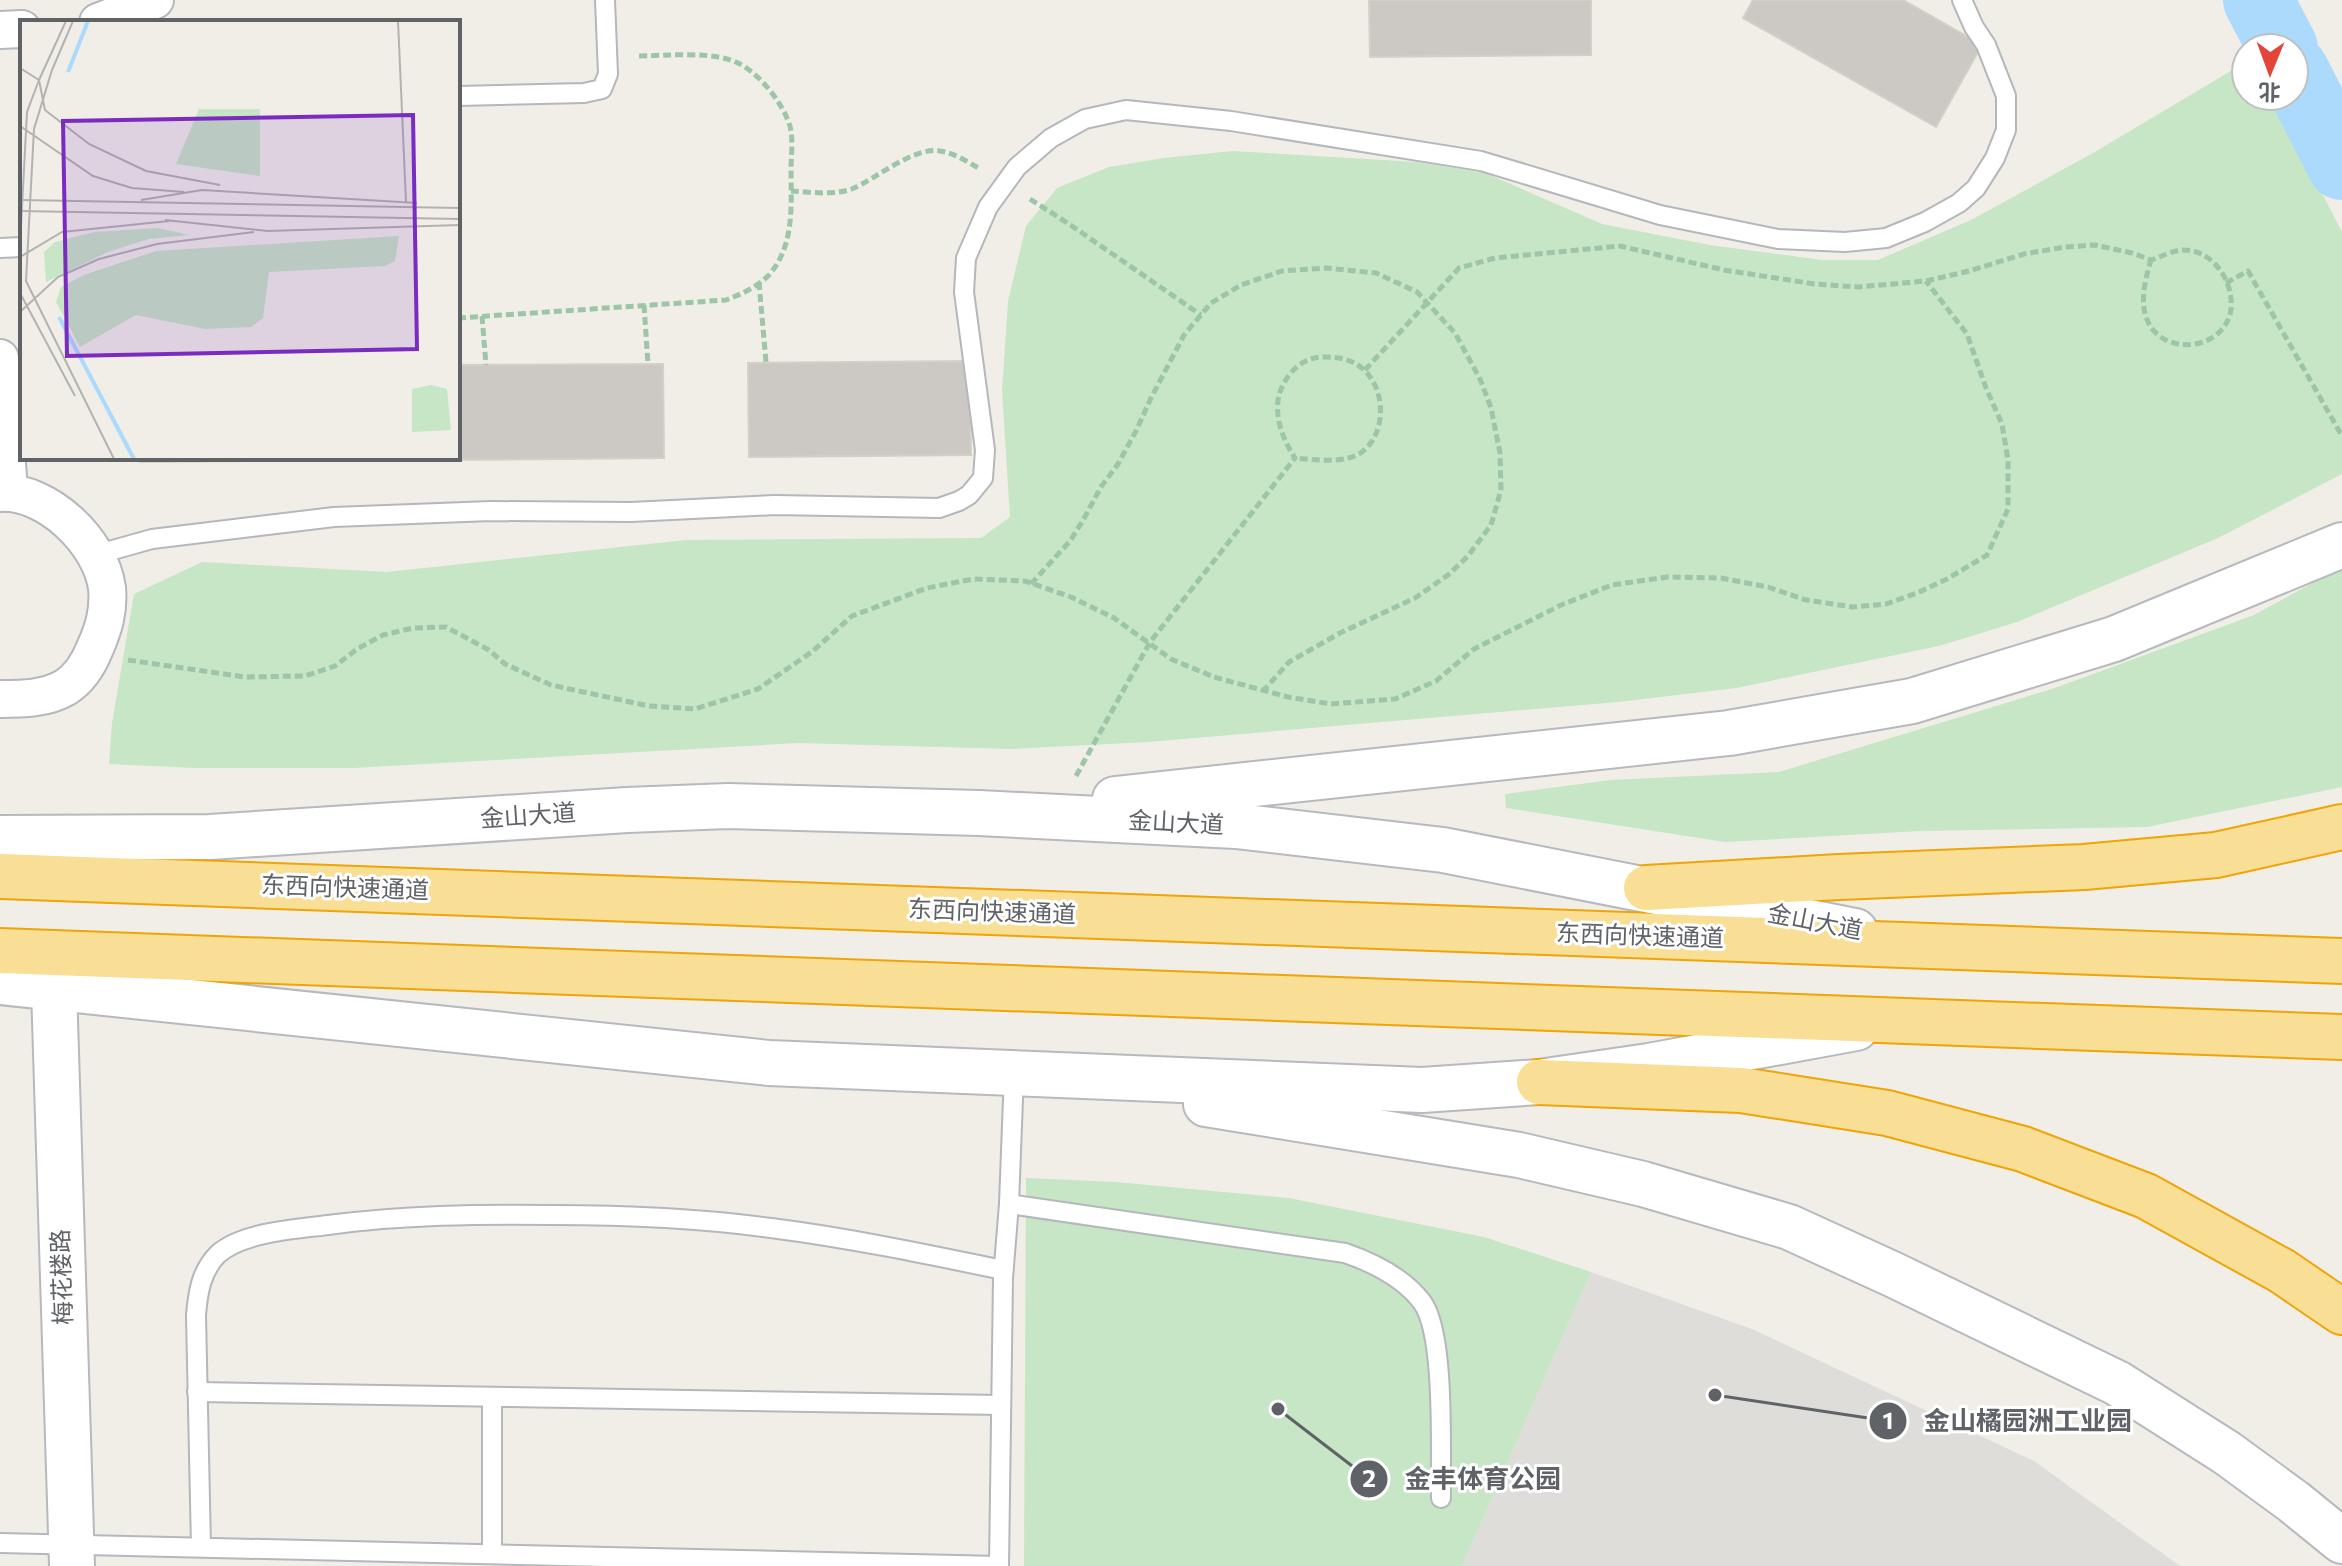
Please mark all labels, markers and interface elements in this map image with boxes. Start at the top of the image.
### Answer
inset map [20,20,460,460]
north arrow [2230,32,2310,112]
text: 北 [2258,79,2281,106]
street label: 金山大道 [479,797,577,832]
street label: 金山大道 [1127,805,1225,838]
street label: 东西向快速通道 [261,869,430,904]
street label: 东西向快速通道 [908,893,1077,928]
street label: 金山大道 [1765,897,1865,944]
street label: 东西向快速通道 [1556,917,1725,952]
street label: 梅花楼路 [44,1229,77,1326]
callout: 金山橘园洲工业园 [1868,1396,2148,1446]
text: 金山橘园洲工业园 [1924,1404,2132,1435]
text: 1 [1883,1405,1893,1434]
callout: 金丰体育公园 [1349,1454,1577,1504]
text: 金丰体育公园 [1405,1462,1561,1493]
text: 2 [1362,1463,1376,1492]

